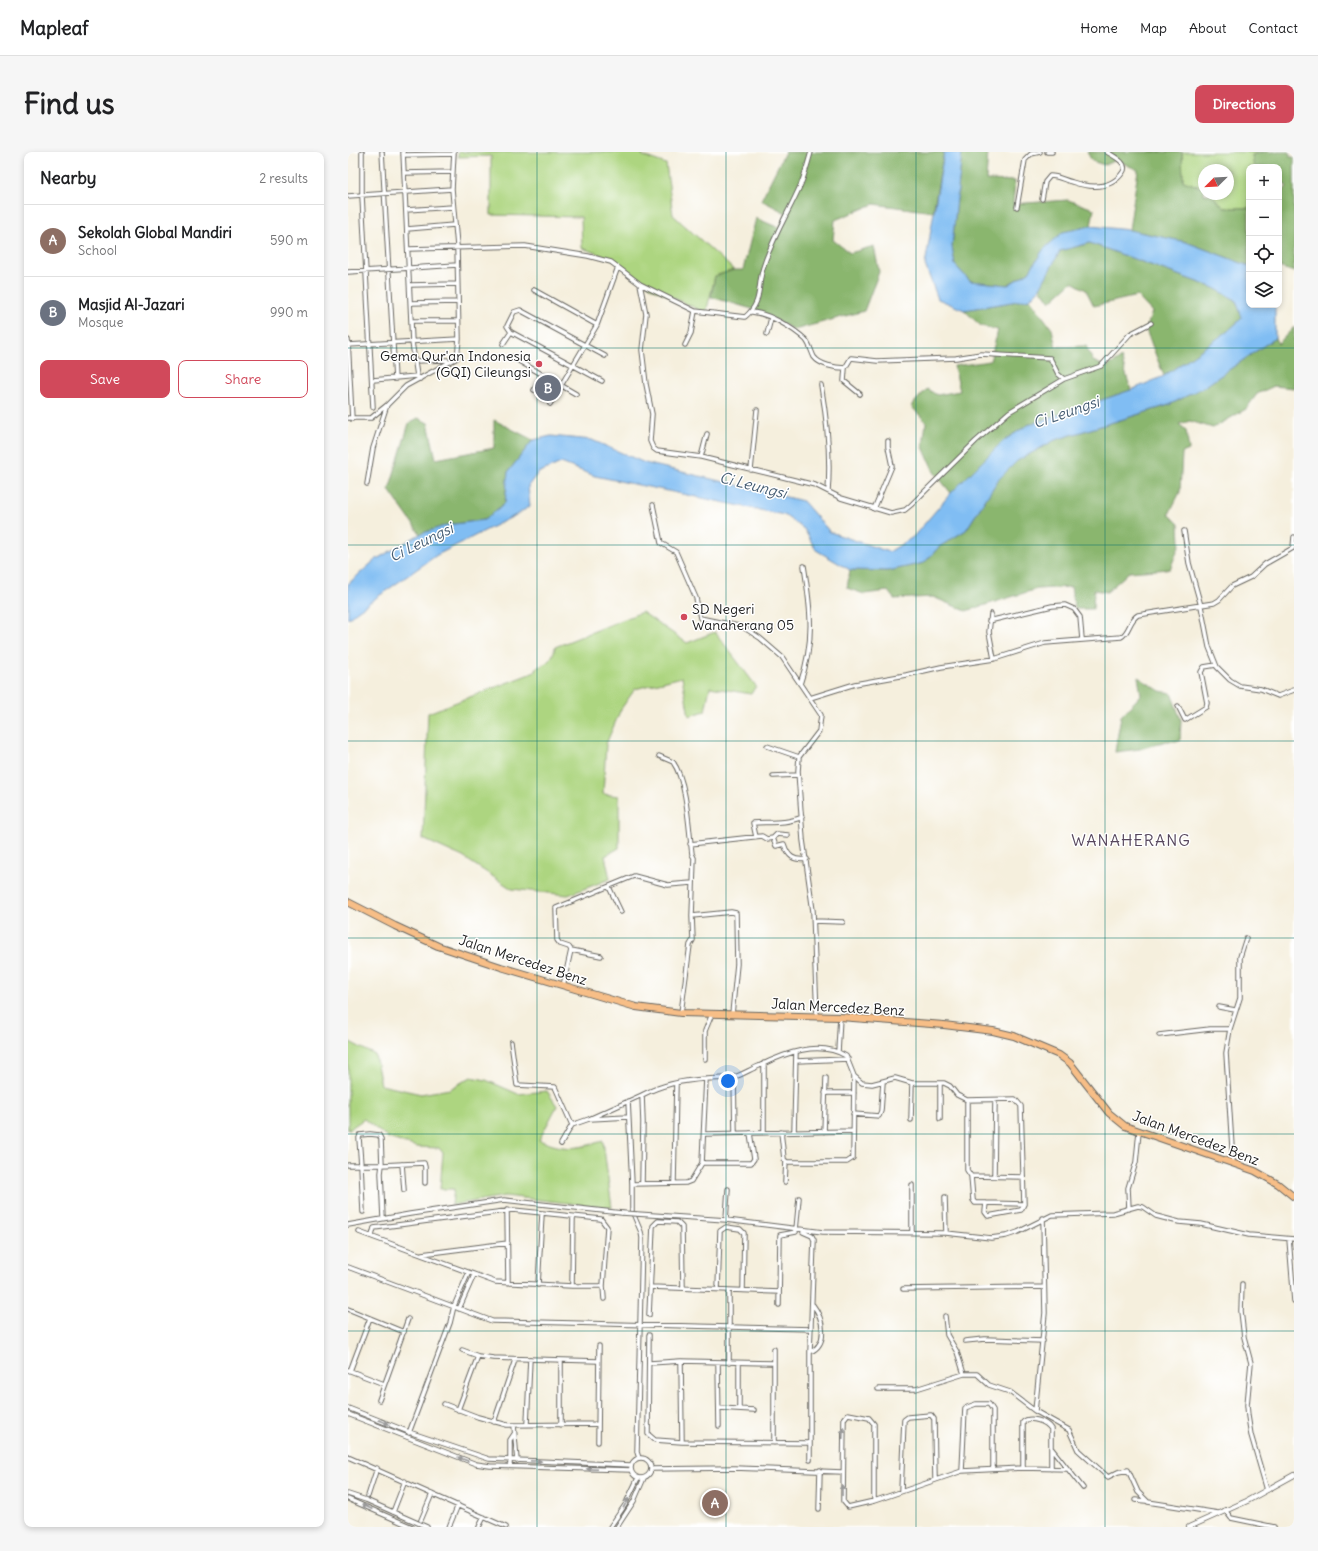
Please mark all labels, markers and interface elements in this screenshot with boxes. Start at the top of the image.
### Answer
text: Mapleaf [20,16,89,40]
text: Home [1080,19,1118,37]
text: Map [1140,19,1167,37]
text: About [1189,19,1227,37]
text: Contact [1249,19,1298,37]
button: Directions [1195,85,1294,123]
text: Find us [24,86,115,122]
north arrow [1198,164,1234,200]
map controls [1246,164,1282,308]
button: + [1246,164,1282,200]
text: Nearby [40,167,96,189]
text: 2 results [259,170,308,187]
button: − [1246,200,1282,236]
text: Sekolah Global Mandiri [78,223,232,242]
text: A [49,232,57,249]
text: 590 m [270,232,308,249]
button: locate [1246,236,1282,272]
text: School [78,242,117,259]
button: layers [1246,272,1282,308]
text: Masjid Al-Jazari [78,295,185,314]
text: B [49,304,57,321]
text: 990 m [270,304,308,321]
text: Mosque [78,314,123,331]
place label: Gema Qur'an Indonesia (GQI) Cileungsi [380,347,531,381]
marker: Gema Qur'an Indonesia (GQI) Cileungsi [534,359,544,369]
button: Save [40,360,170,398]
button: Share [178,360,308,398]
pin: B [535,373,561,403]
water label: Ci Leungsi [1030,391,1103,432]
water label: Ci Leungsi [717,467,790,503]
water label: Ci Leungsi [386,518,457,566]
place label: SD Negeri Wanaherang 05 [692,600,794,634]
marker: SD Negeri Wanaherang 05 [679,612,689,622]
district label: WANAHERANG [1071,830,1191,850]
street label: Jalan Mercedez Benz [457,931,590,989]
street label: Jalan Mercedez Benz [771,995,906,1020]
your location [718,1071,738,1091]
street label: Jalan Mercedez Benz [1130,1107,1262,1169]
one-way arrow [379,1420,391,1426]
one-way arrow [840,1426,846,1439]
one-way arrow [456,1455,468,1461]
one-way arrow [530,1457,542,1464]
one-way arrow [586,1465,598,1472]
one-way arrow [839,1483,845,1496]
pin: A [702,1488,728,1518]
one-way arrow [623,1497,629,1509]
one-way arrow [362,1504,373,1510]

